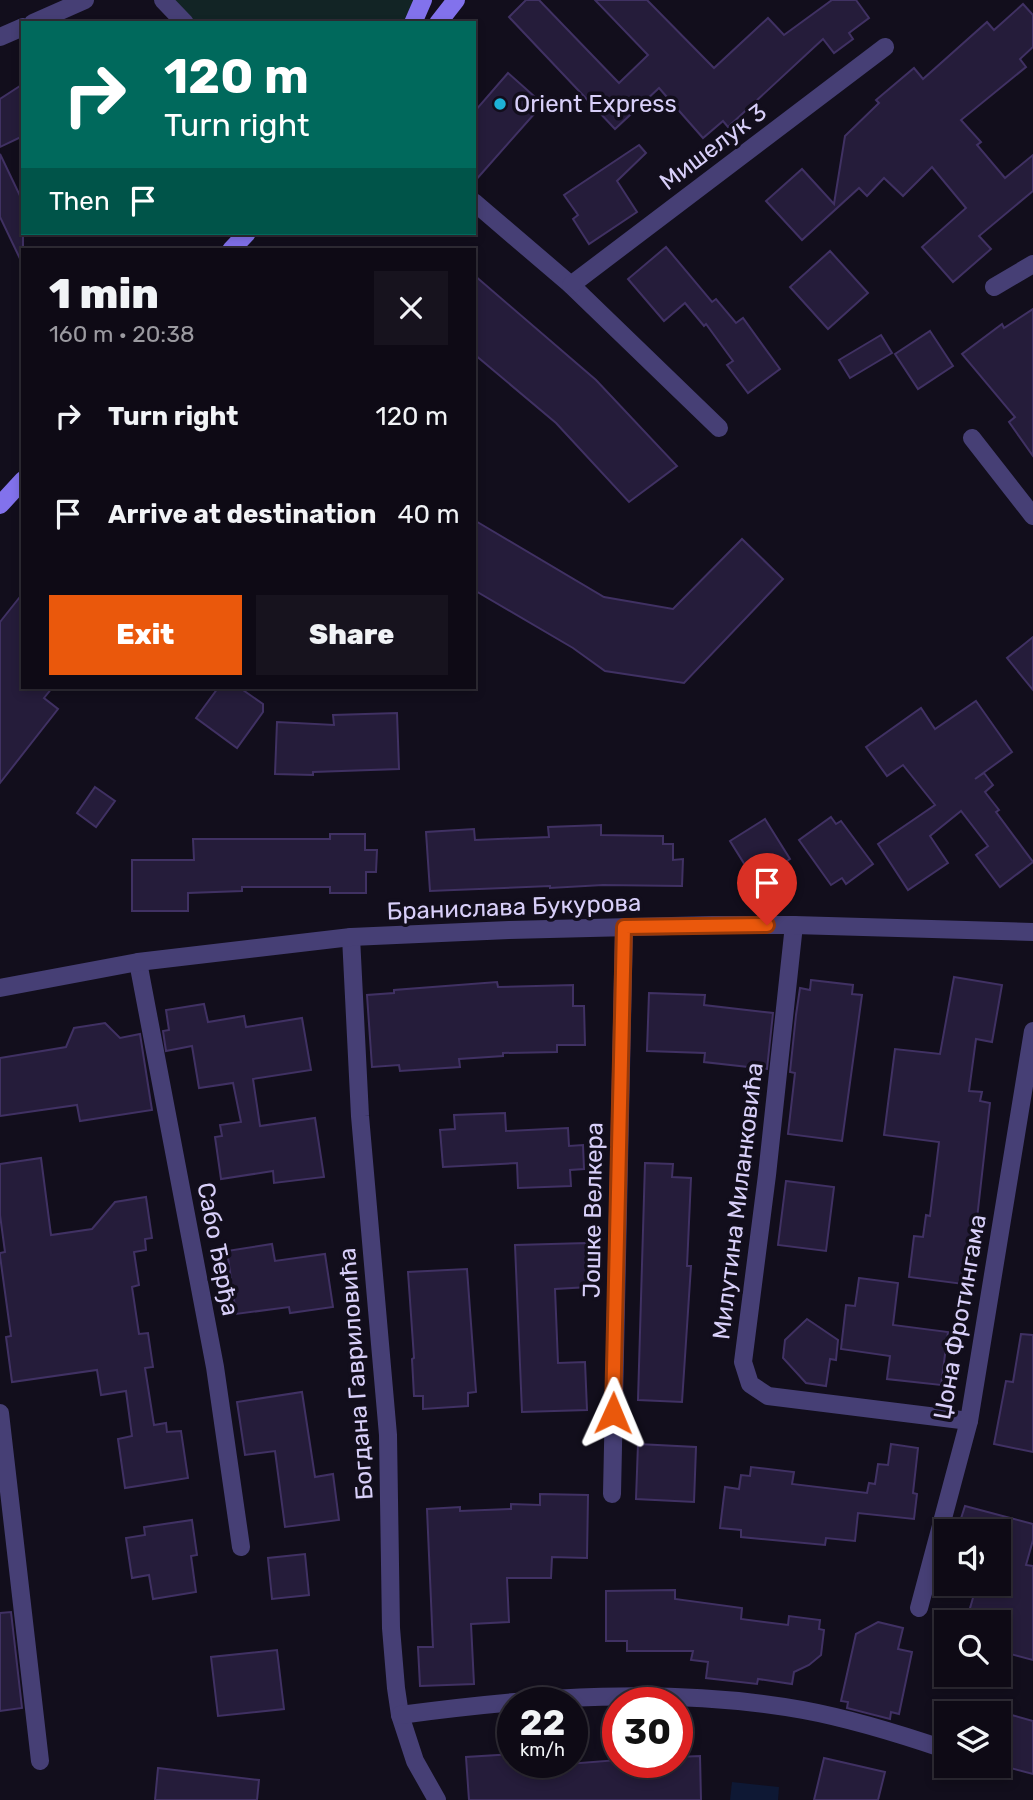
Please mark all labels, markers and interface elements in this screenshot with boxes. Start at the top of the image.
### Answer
text: 120 m [164,47,309,105]
icon: right [49,49,140,140]
place label: Orient Express [514,90,677,118]
marker: Orient Express [492,96,508,112]
street label: Мишелук 3 [654,98,772,196]
text: Turn right [164,106,309,144]
icon: arrive [124,182,162,220]
text: Then [49,186,110,217]
text: 1 min [49,269,159,319]
button: close [374,271,448,345]
text: 160 m · 20:38 [49,320,195,348]
icon: right [49,397,87,435]
text: Turn right [108,401,238,432]
text: 120 m [376,401,448,432]
icon: arrive [49,495,87,533]
text: Arrive at destination [108,499,376,530]
text: 40 m [397,499,460,530]
button: Exit [49,595,242,675]
button: Share [256,595,448,675]
pin [737,853,797,925]
icon: arrive [748,864,786,902]
street label: Бранислава Букурова [386,889,642,925]
street label: Милутина Миланковића [707,1061,769,1341]
street label: Јошке Велкера [577,1122,609,1298]
street label: Сабо Ђерђа [191,1180,245,1318]
street label: Џона Фротингама [928,1212,992,1422]
street label: Богдана Гавриловића [333,1247,379,1501]
position arrow [576,1376,650,1450]
map controls [934,1519,1011,1778]
button: sound [934,1519,1011,1596]
button: search [934,1610,1011,1687]
speed limit sign: 30 [602,1687,693,1778]
button: layers [934,1701,1011,1778]
text: 22 [520,1702,565,1744]
text: km/h [520,1739,565,1761]

